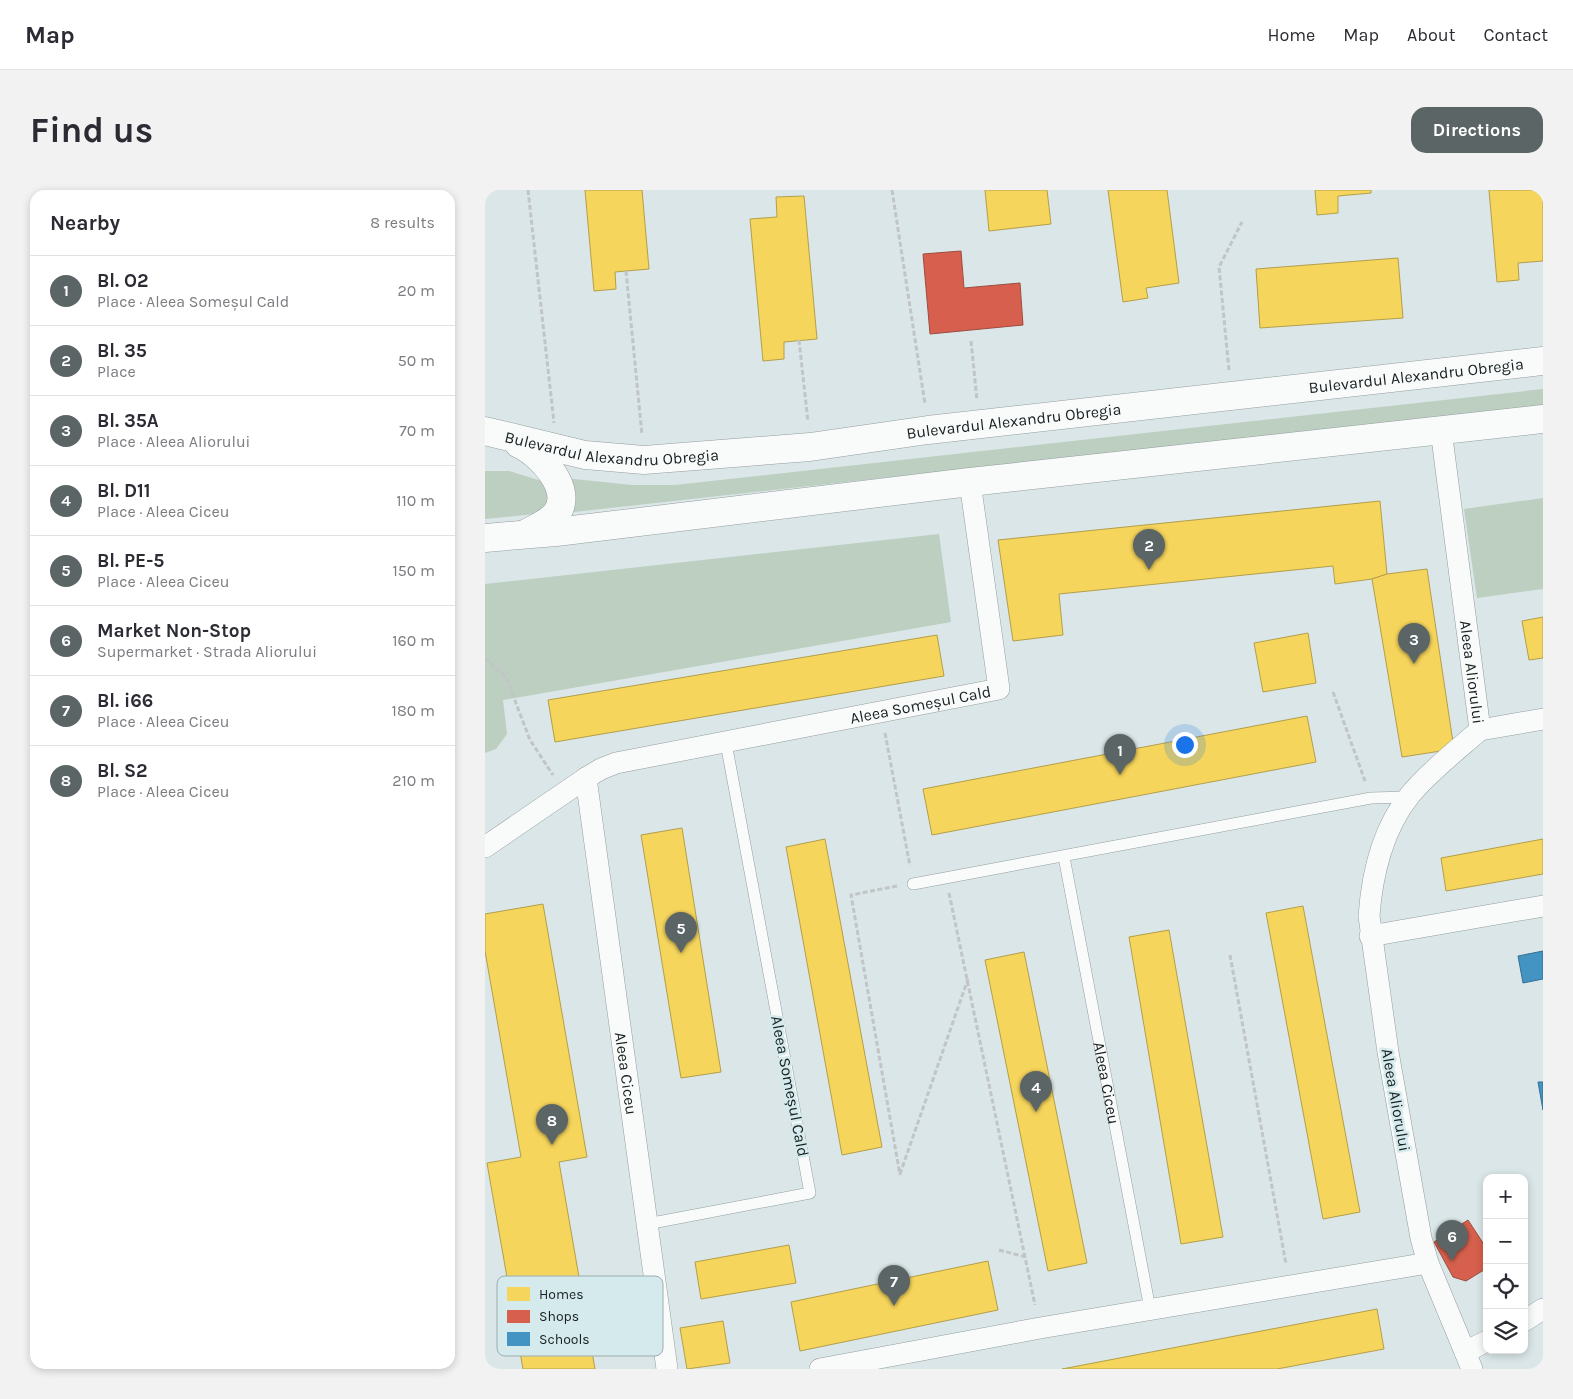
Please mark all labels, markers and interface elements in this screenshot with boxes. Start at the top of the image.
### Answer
text: Map [25,21,75,49]
text: Home [1267,24,1315,46]
text: Map [1343,24,1379,46]
text: About [1407,24,1456,46]
text: Contact [1484,24,1548,46]
button: Directions [1411,107,1543,153]
text: Find us [30,110,153,151]
text: Nearby [50,211,120,235]
text: 8 results [370,213,435,232]
text: Bl. O2 [97,270,148,292]
text: 1 [63,281,69,300]
text: 20 m [397,281,435,300]
text: Place · Aleea Someșul Cald [97,292,289,311]
text: Bl. 35 [97,340,147,362]
text: 2 [61,351,71,370]
text: 50 m [398,351,435,370]
street label: Bulevardul Alexandru Obregia [1308,354,1525,397]
text: Place [97,362,136,381]
street label: Bulevardul Alexandru Obregia [905,399,1122,443]
text: Bl. 35A [97,410,159,432]
text: 3 [61,421,71,440]
text: 70 m [399,421,435,440]
street label: Bulevardul Alexandru Obregia [503,427,720,470]
text: Place · Aleea Aliorului [97,432,250,451]
text: Bl. D11 [97,480,151,502]
text: 4 [61,491,71,510]
text: 110 m [396,491,435,510]
text: Place · Aleea Ciceu [97,502,230,521]
pin: 2 [1133,529,1165,570]
text: Bl. PE-5 [97,550,164,572]
text: 5 [61,561,71,580]
text: 150 m [392,561,435,580]
text: Place · Aleea Ciceu [97,572,230,591]
street label: Aleea Aliorului [1456,619,1489,725]
text: Market Non-Stop [97,620,251,642]
pin: 3 [1398,623,1430,664]
text: 6 [61,631,71,650]
text: 160 m [392,631,435,650]
text: Supermarket · Strada Aliorului [97,642,317,661]
street label: Aleea Someșul Cald [848,681,993,727]
text: Bl. i66 [97,690,153,712]
text: 7 [62,701,70,720]
text: 180 m [392,701,435,720]
text: Place · Aleea Ciceu [97,712,230,731]
your location [1172,732,1198,758]
pin: 1 [1104,734,1136,775]
text: Bl. S2 [97,760,148,782]
text: 8 [61,771,71,790]
text: 210 m [392,771,435,790]
text: Place · Aleea Ciceu [97,782,230,801]
pin: 5 [665,912,697,953]
street label: Aleea Someșul Cald [767,1014,813,1158]
street label: Aleea Ciceu [611,1031,642,1116]
street label: Aleea Ciceu [1090,1040,1124,1126]
street label: Aleea Aliorului [1378,1047,1414,1153]
pin: 4 [1020,1071,1052,1112]
pin: 8 [536,1104,568,1145]
map controls [1483,1174,1528,1354]
button: + [1483,1174,1528,1219]
button: − [1483,1219,1528,1264]
pin: 6 [1436,1220,1468,1261]
button: locate [1483,1264,1528,1309]
pin: 7 [878,1265,910,1306]
legend [497,1276,663,1356]
text: Homes [539,1286,584,1303]
text: Shops [539,1308,579,1325]
button: layers [1483,1309,1528,1354]
text: Schools [539,1331,590,1348]

